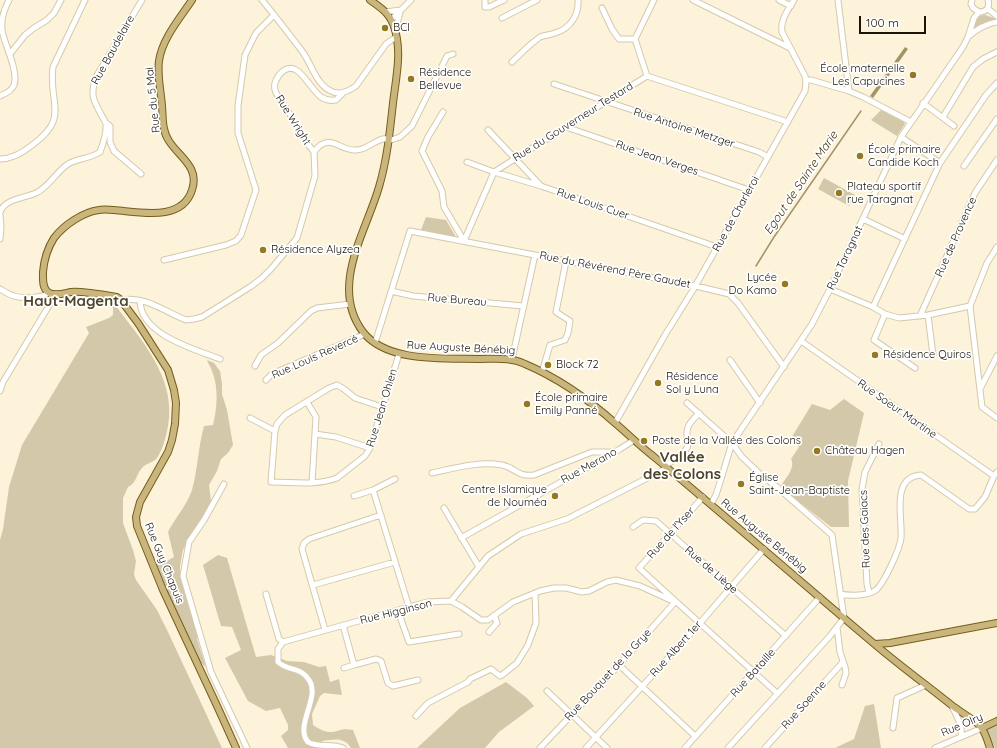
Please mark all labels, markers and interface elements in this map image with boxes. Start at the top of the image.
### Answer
scale bar [861,8,928,34]
street label: Rue Baudelaire [88,13,138,87]
text: 100 m [866,15,899,30]
place label: BCI [393,21,410,35]
marker: BCI [380,23,390,33]
place label: École maternelle Les Capucines [820,62,905,88]
place label: Résidence Bellevue [419,66,471,92]
street label: Rue du 5 Mai [143,67,163,133]
marker: École maternelle Les Capucines [908,70,918,80]
marker: Résidence Bellevue [406,74,416,84]
street label: Rue du Gouverneur Testard [510,79,636,165]
street label: Rue Wright [272,92,314,148]
street label: Rue Antoine Metzger [632,105,736,151]
water label: Egout de Sainte Marie [761,129,841,237]
street label: Rue Jean Verges [614,138,700,178]
place label: École primaire Candide Koch [868,143,941,169]
marker: École primaire Candide Koch [855,151,865,161]
street label: Rue de Charleroi [710,174,762,254]
place label: Plateau sportif rue Taragnat [847,180,921,206]
street label: Rue Louis Cuer [555,185,631,223]
marker: Plateau sportif rue Taragnat [834,188,844,198]
street label: Rue de Provence [932,195,980,279]
street label: Rue Taragnat [824,224,866,292]
place label: Résidence Alyzea [271,243,360,257]
marker: Résidence Alyzea [258,245,268,255]
street label: Rue du Révérend Père Gaudet [538,249,692,291]
place label: Lycée Do Kamo [729,271,777,297]
marker: Lycée Do Kamo [780,279,790,289]
street label: Rue Bureau [427,291,487,309]
district label: Haut-Magenta [23,292,129,310]
street label: Rue Louis Revercé [270,332,360,382]
street label: Rue Auguste Bénébig [406,339,516,357]
place label: Résidence Quiros [883,348,971,362]
marker: Résidence Quiros [870,350,880,360]
place label: Block 72 [556,358,599,372]
marker: Block 72 [543,360,553,370]
street label: Rue Jean Ohlen [364,367,400,449]
place label: Résidence Sol y Luna [666,370,719,396]
street label: Rue Soeur Martine [855,377,939,441]
marker: Résidence Sol y Luna [653,378,663,388]
place label: École primaire Emily Panné [535,391,608,417]
marker: École primaire Emily Panné [522,399,532,409]
place label: Poste de la Vallée des Colons [652,434,801,448]
marker: Poste de la Vallée des Colons [639,436,649,446]
place label: Château Hagen [825,444,905,458]
street label: Rue Merano [559,445,619,487]
marker: Château Hagen [812,446,822,456]
district label: Vallée des Colons [643,448,721,483]
place label: Église Saint-Jean-Baptiste [749,471,850,497]
marker: Église Saint-Jean-Baptiste [736,479,746,489]
place label: Centre Islamique de Nouméa [462,483,547,509]
street label: Rue des Gaiacs [857,490,873,568]
marker: Centre Islamique de Nouméa [550,491,560,501]
street label: Rue Auguste Bénébig [718,496,810,576]
street label: Rue de l'Yser [644,505,698,561]
street label: Rue Guy Chapuis [142,520,186,606]
street label: Rue de Liège [682,543,740,597]
street label: Rue Higginson [359,597,433,627]
street label: Rue Albert 1er [647,618,705,680]
street label: Rue Bouquet de la Grye [562,626,654,724]
street label: Rue Bataille [728,646,778,700]
street label: Rue Soenne [779,678,829,732]
street label: Rue Olry [939,710,985,740]

